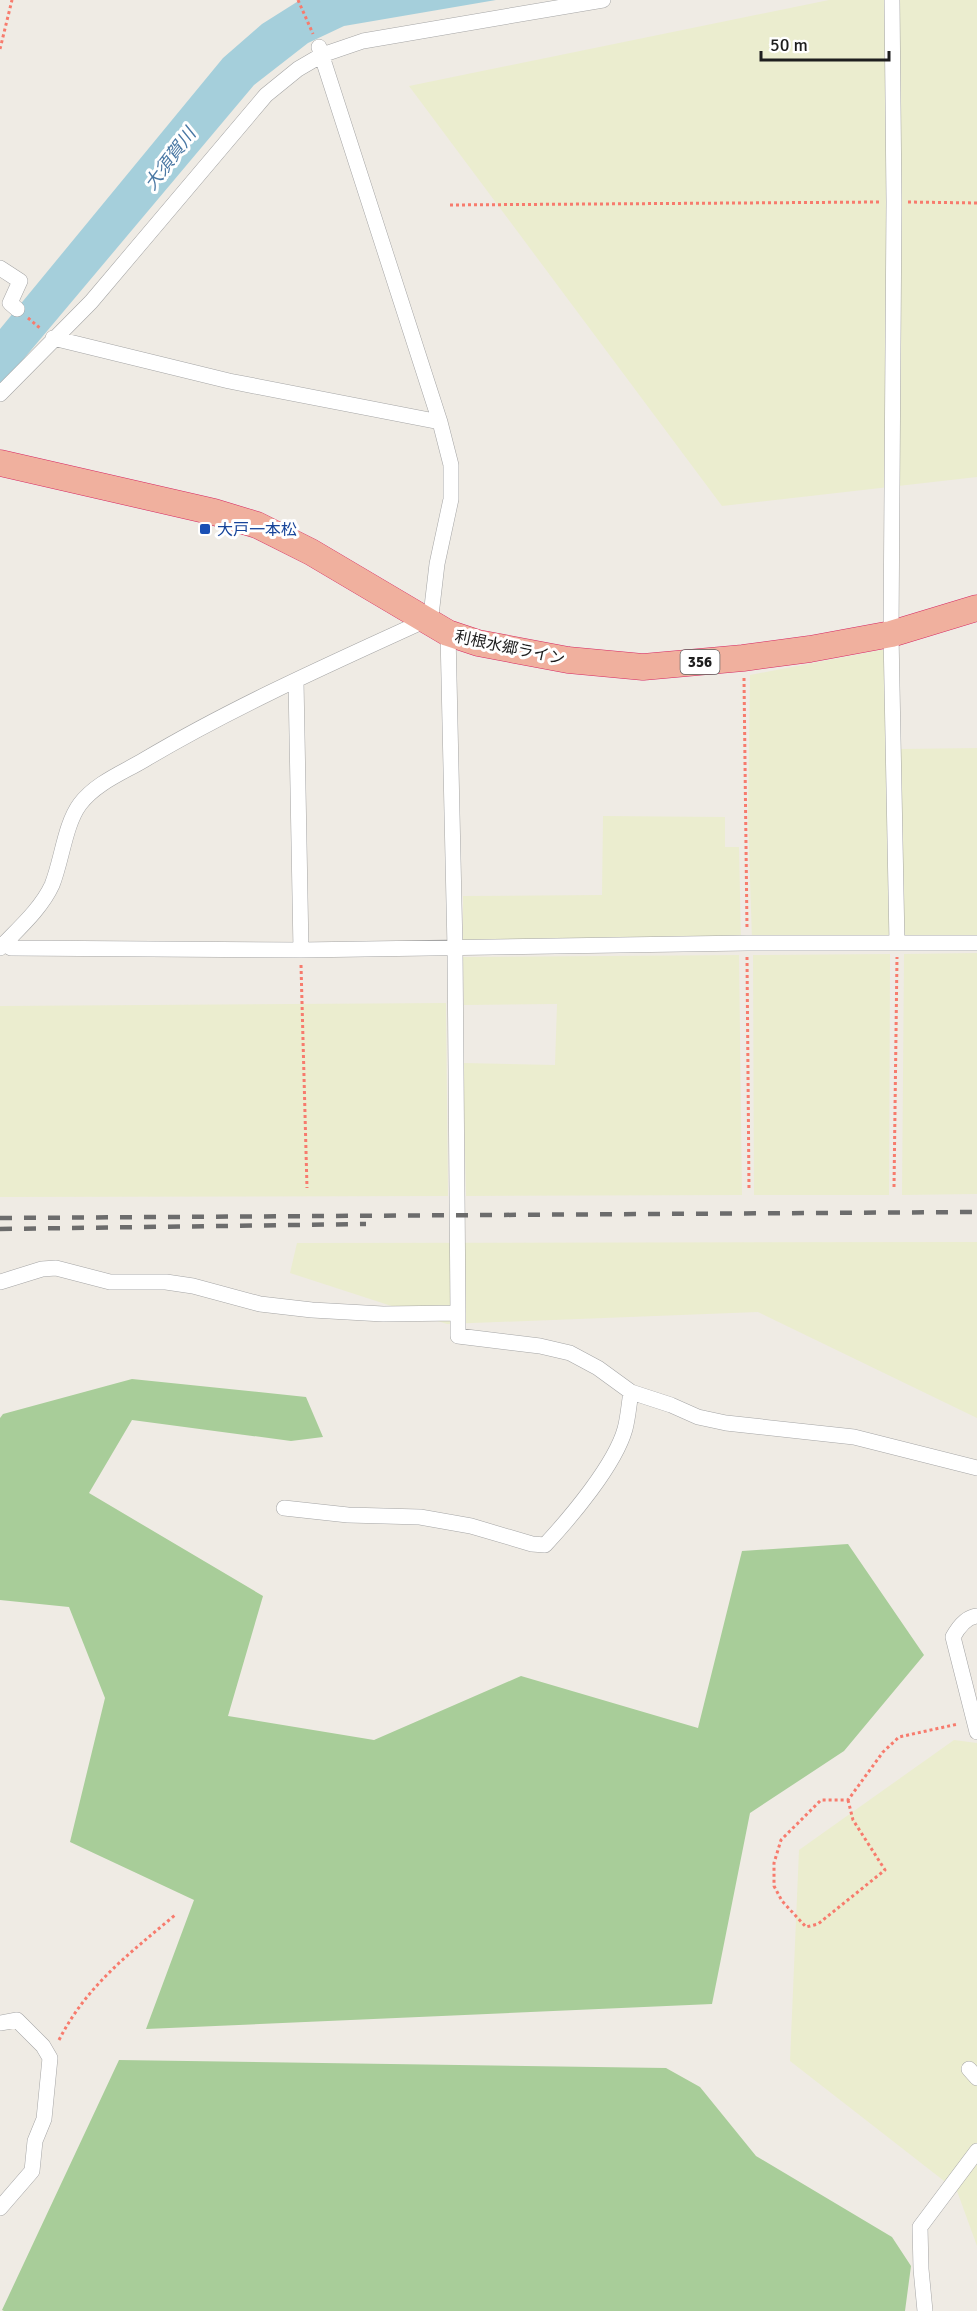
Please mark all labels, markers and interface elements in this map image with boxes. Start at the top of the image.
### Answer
scale bar [761,24,888,62]
text: 50 m [770,34,808,56]
water label: 大須賀川 [140,122,202,194]
place label: 大戸一本松 [217,520,297,540]
marker: 大戸一本松 [198,522,212,536]
street label: 利根水郷ライン [453,627,567,669]
road number: 356 [680,650,720,674]

